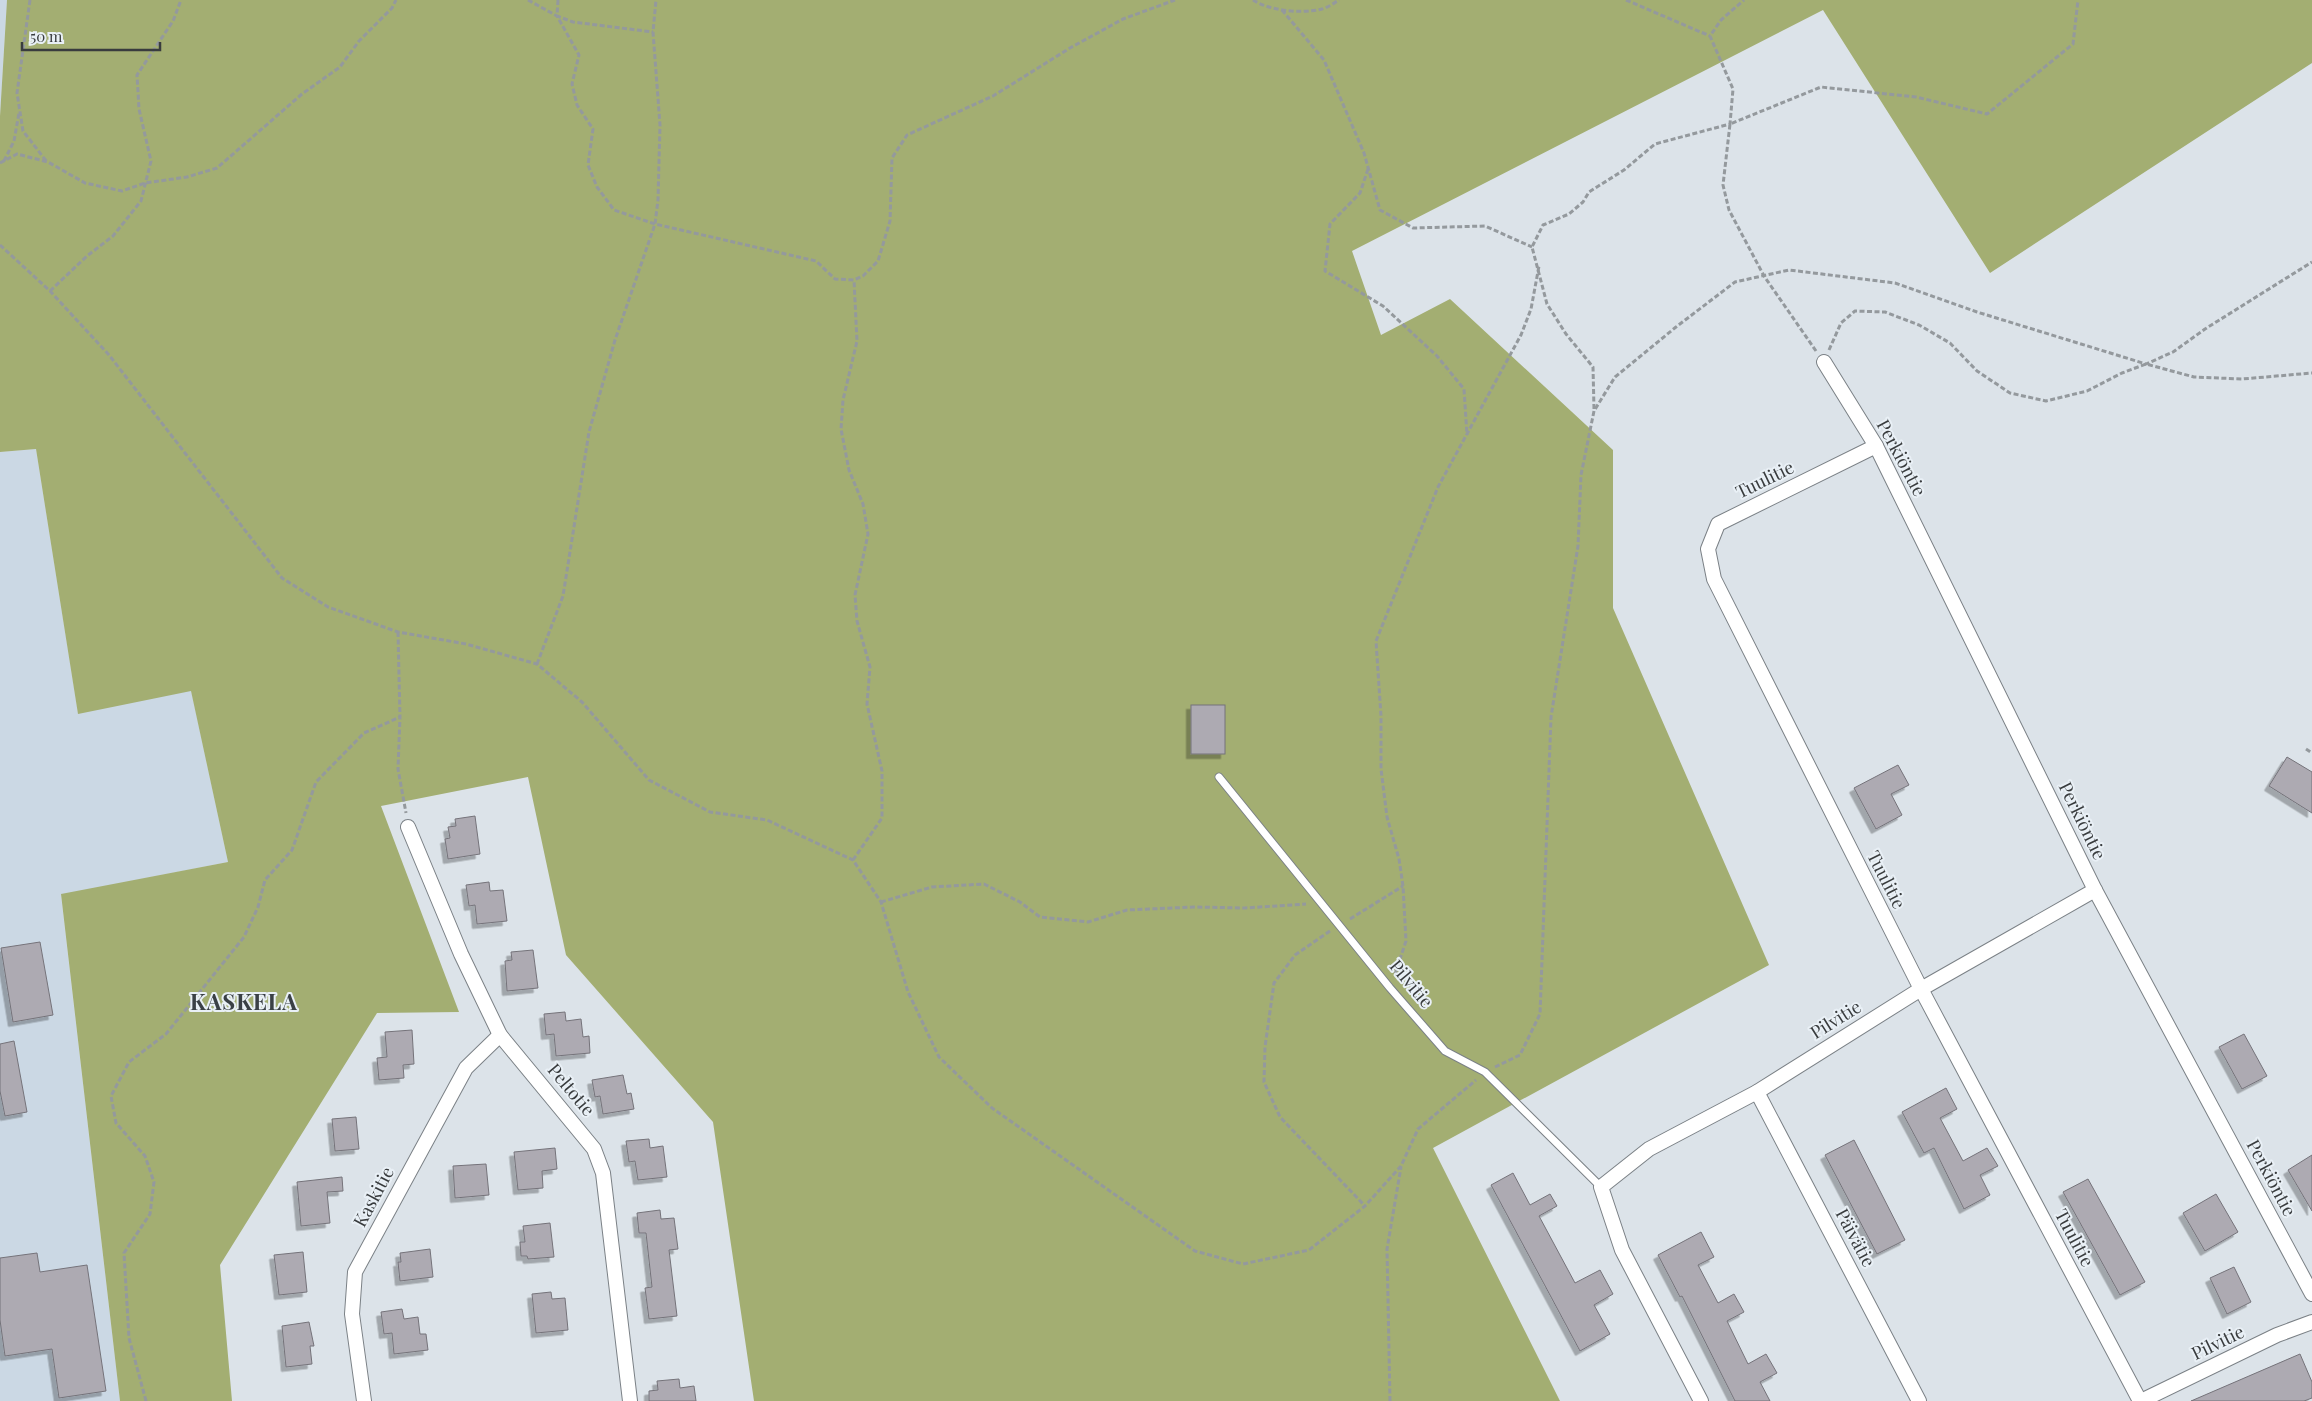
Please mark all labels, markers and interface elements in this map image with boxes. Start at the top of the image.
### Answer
scale bar [22,20,160,52]
text: 50 m [30,26,63,46]
street label: Perkiöntie [1872,415,1932,500]
street label: Tuulitie [1731,455,1798,503]
street label: Perkiöntie [2054,778,2112,863]
street label: Tuulitie [1862,846,1912,913]
street label: Pilvitie [1385,954,1439,1012]
district label: KASKELA [190,986,298,1016]
street label: Pilvitie [1805,994,1865,1044]
street label: Peltotie [543,1058,601,1121]
street label: Perkiöntie [2242,1135,2302,1220]
street label: Kaskitie [347,1162,399,1231]
street label: Päivätie [1830,1204,1881,1271]
street label: Tuulitie [2050,1205,2100,1271]
street label: Pilvitie [2187,1319,2248,1365]

